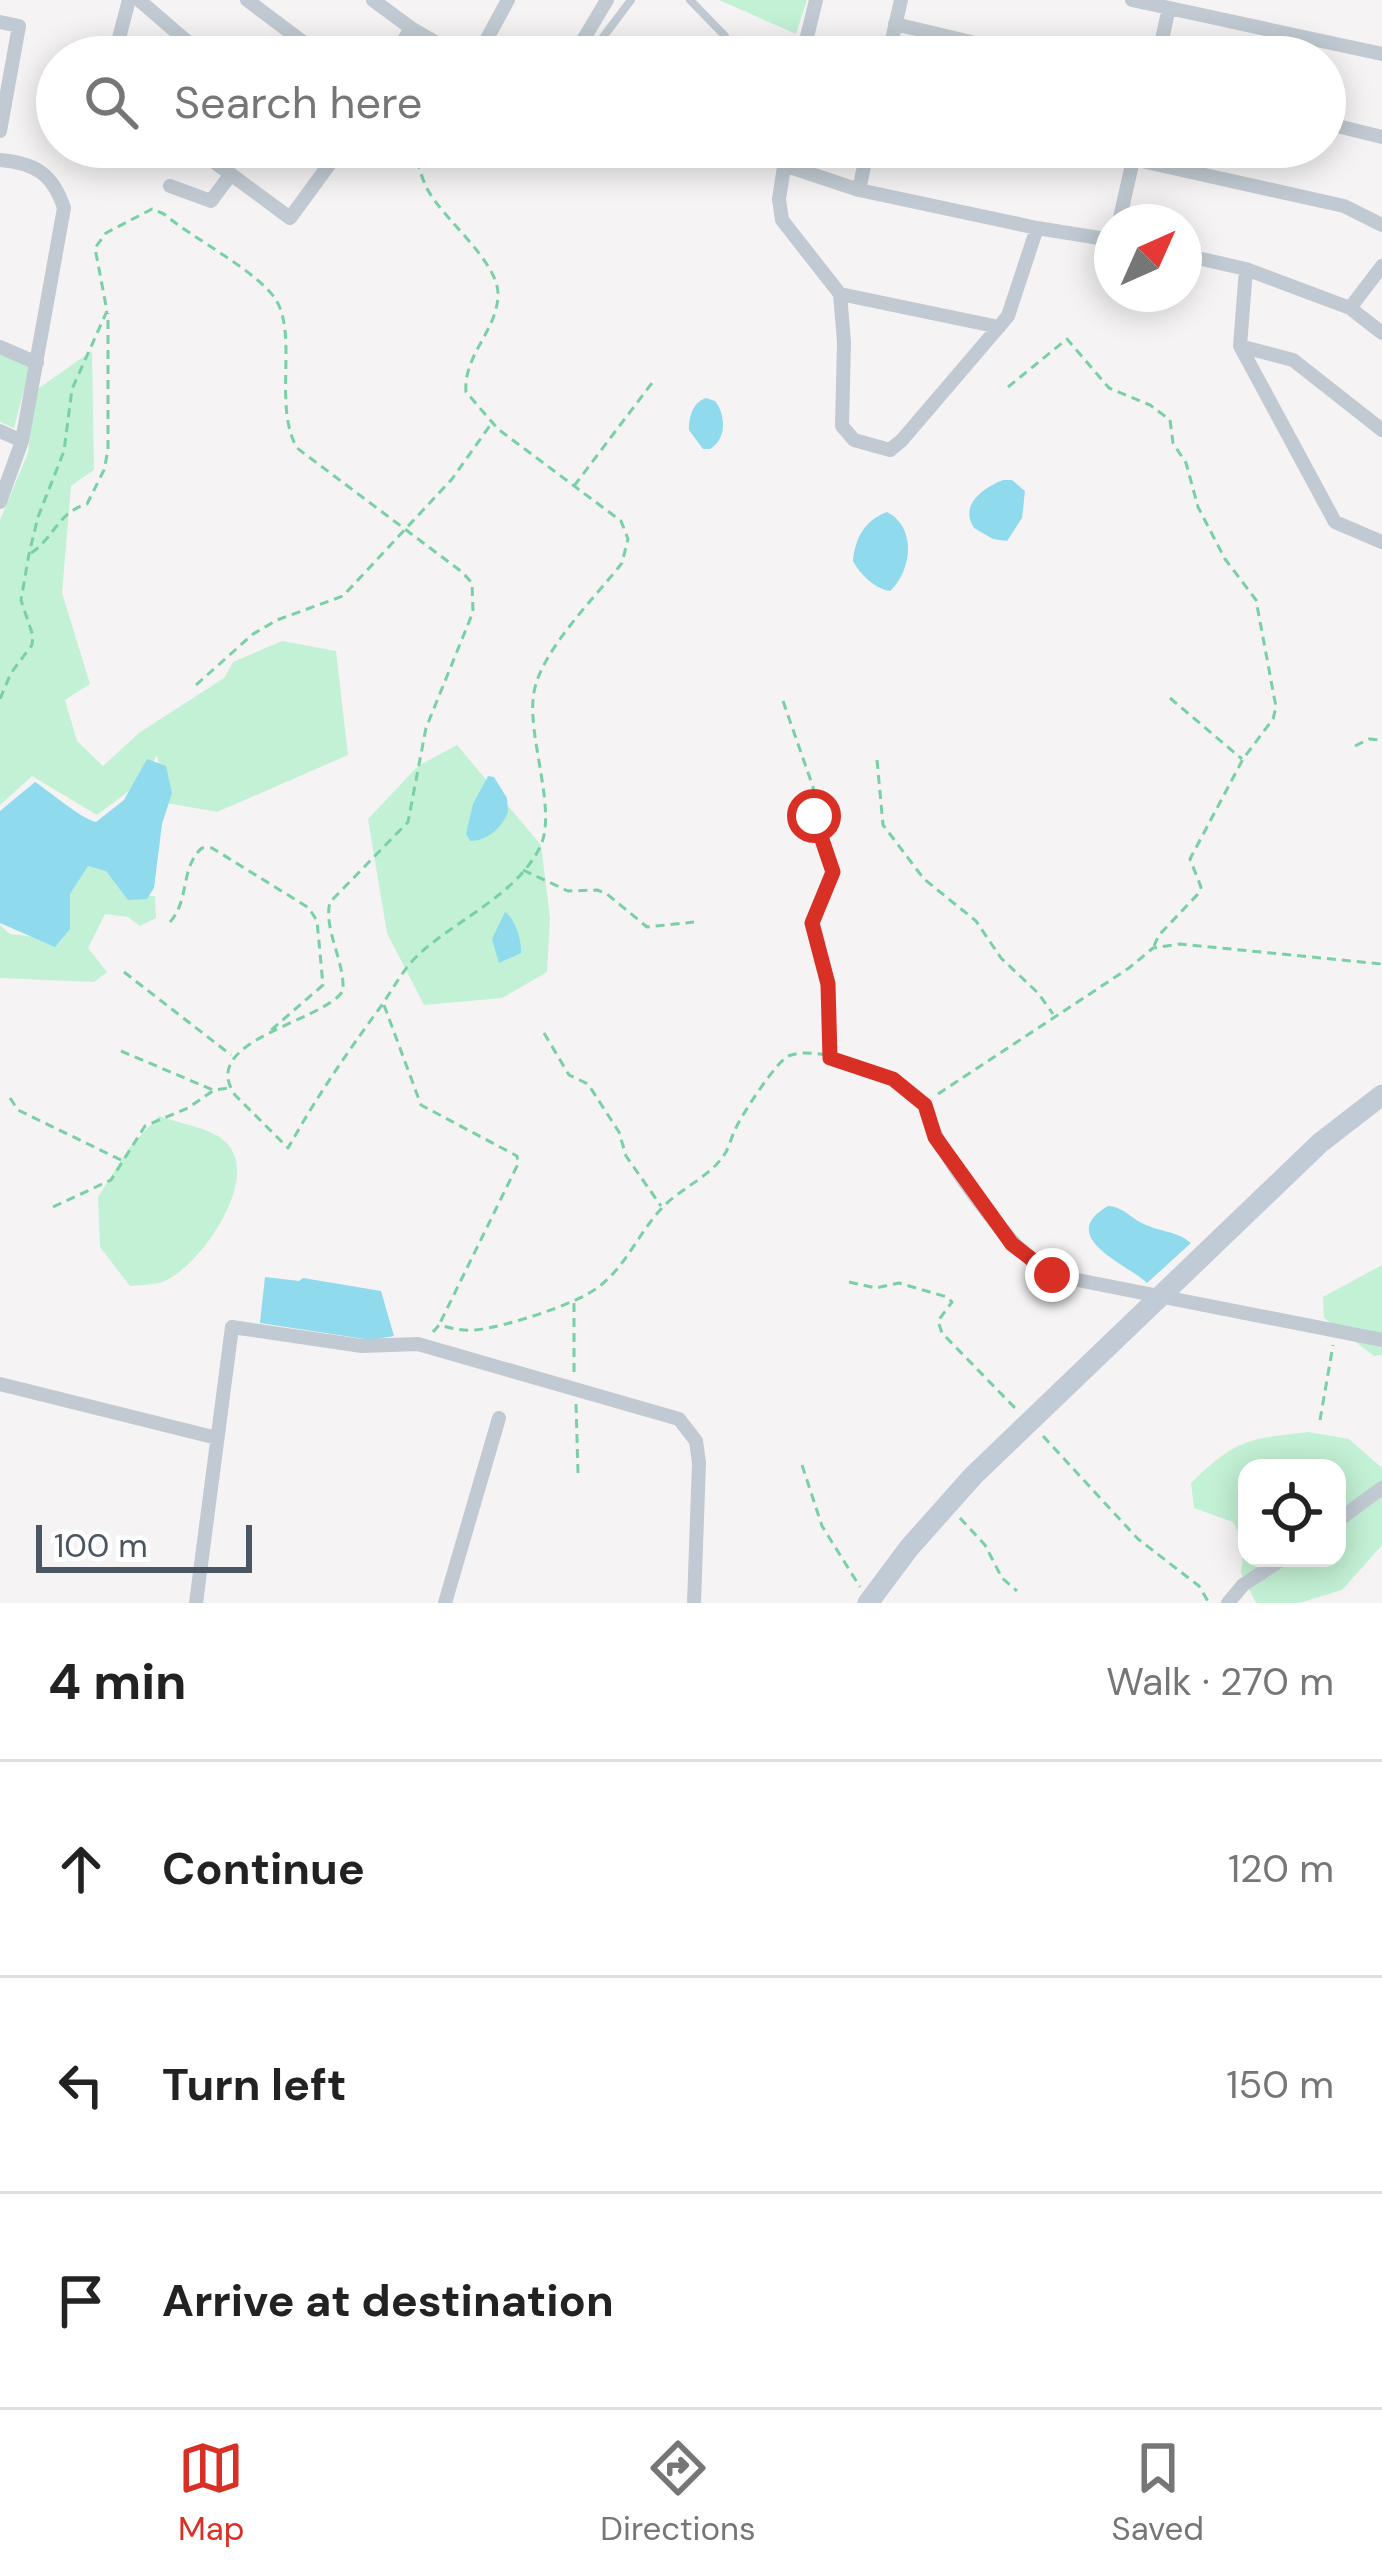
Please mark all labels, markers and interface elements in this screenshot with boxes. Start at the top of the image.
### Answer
search box [36,36,1346,168]
icon: search [78,69,144,135]
text: Search here [174,73,422,132]
north arrow [1094,204,1202,312]
route start [787,789,841,843]
route end [1025,1248,1079,1302]
map controls [1238,1459,1346,1567]
button: locate [1238,1459,1346,1567]
scale bar [36,1519,252,1572]
text: 100 m [54,1524,148,1567]
text: 4 min [48,1648,187,1715]
text: Walk · 270 m [1106,1656,1334,1707]
icon: ahead [48,1836,114,1902]
text: Continue [162,1839,365,1898]
text: 120 m [1228,1843,1334,1894]
icon: left [48,2052,114,2118]
text: Turn left [162,2055,346,2114]
text: 150 m [1226,2059,1334,2110]
icon: arrive [48,2268,114,2334]
text: Arrive at destination [162,2271,614,2330]
tab: Map [178,2435,244,2550]
tab: Directions [600,2435,756,2550]
tab: Saved [1112,2435,1204,2550]

